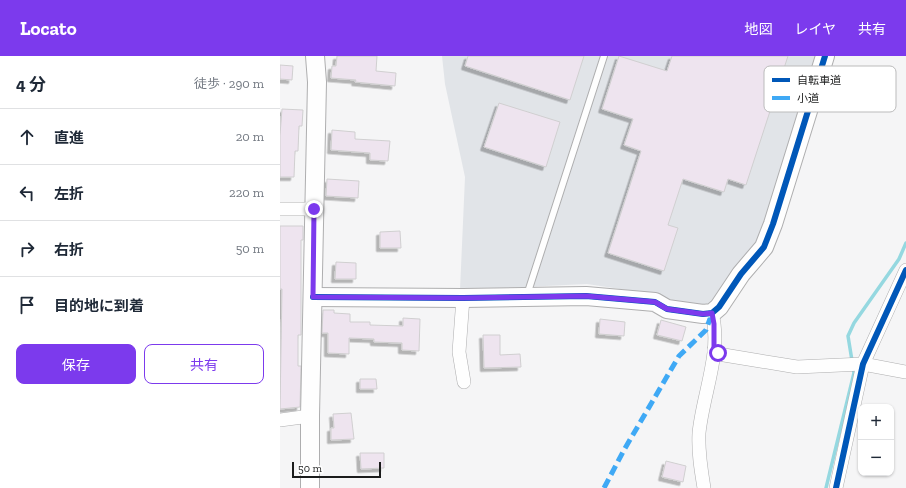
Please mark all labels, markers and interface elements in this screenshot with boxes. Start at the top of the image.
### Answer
text: Locato [20,17,77,40]
text: 地図 [744,21,772,38]
text: レイヤ [794,21,836,38]
text: 共有 [858,21,886,38]
legend [764,66,896,112]
text: 4 分 [16,74,46,94]
text: 自転車道 [797,74,841,87]
text: 徒歩 · 290 m [194,76,264,91]
text: 小道 [797,92,819,105]
icon: ahead [16,126,38,148]
text: 直進 [54,129,84,147]
text: 20 m [236,129,264,144]
icon: left [16,182,38,204]
text: 左折 [54,185,84,203]
text: 220 m [229,185,264,200]
route end [305,200,323,218]
icon: right [16,238,38,260]
text: 右折 [54,241,84,259]
text: 50 m [236,241,264,256]
icon: arrive [16,294,38,316]
text: 目的地に到着 [54,297,144,315]
button: 保存 [16,344,136,384]
button: 共有 [144,344,264,384]
route start [709,344,727,362]
map controls [858,404,894,476]
button: + [858,404,894,440]
button: − [858,440,894,476]
scale bar [292,460,381,479]
text: 50 m [298,462,322,475]

